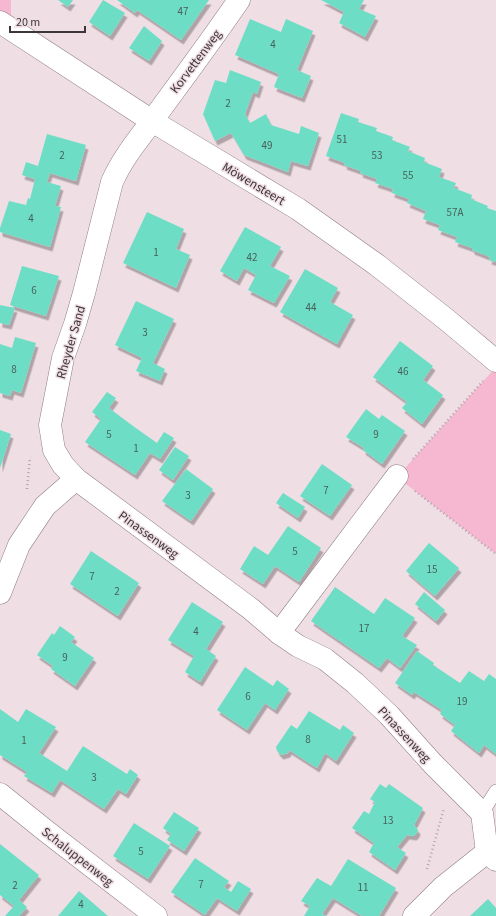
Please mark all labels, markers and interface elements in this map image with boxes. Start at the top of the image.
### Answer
house number: 47 [178,4,188,19]
scale bar [10,8,85,34]
text: 20 m [16,14,40,31]
street label: Korvettenweg [166,26,226,97]
house number: 4 [270,37,276,52]
house number: 2 [225,96,231,111]
house number: 51 [337,132,347,147]
house number: 49 [262,138,272,153]
house number: 2 [59,148,65,163]
house number: 53 [372,148,382,163]
street label: Möwensteert [219,158,289,210]
house number: 55 [403,168,413,183]
house number: 57A [447,205,463,220]
house number: 4 [28,211,34,226]
house number: 1 [153,245,159,260]
house number: 42 [247,250,257,265]
house number: 6 [31,283,37,298]
house number: 44 [306,300,317,315]
street label: Rheyder Sand [52,303,90,381]
house number: 3 [142,325,148,340]
house number: 8 [11,362,17,377]
house number: 46 [398,364,409,379]
house number: 5 [106,427,112,442]
house number: 9 [373,427,379,442]
house number: 1 [133,441,139,456]
house number: 7 [323,483,329,498]
house number: 3 [185,488,191,503]
street label: Pinassenweg [114,507,183,563]
house number: 5 [292,544,298,559]
house number: 15 [427,562,437,577]
house number: 7 [89,569,95,584]
house number: 2 [114,584,120,599]
house number: 17 [359,621,369,636]
house number: 4 [193,624,199,639]
house number: 9 [62,650,68,665]
house number: 6 [245,689,251,704]
house number: 19 [457,694,467,709]
street label: Pinassenweg [374,703,435,767]
house number: 8 [305,732,311,747]
house number: 1 [21,733,27,748]
house number: 3 [91,770,97,785]
house number: 13 [383,813,393,828]
street label: Schaluppenweg [38,823,118,891]
house number: 5 [138,844,144,859]
house number: 7 [198,877,204,892]
house number: 2 [12,878,18,893]
house number: 11 [358,880,368,895]
house number: 4 [78,897,84,912]

